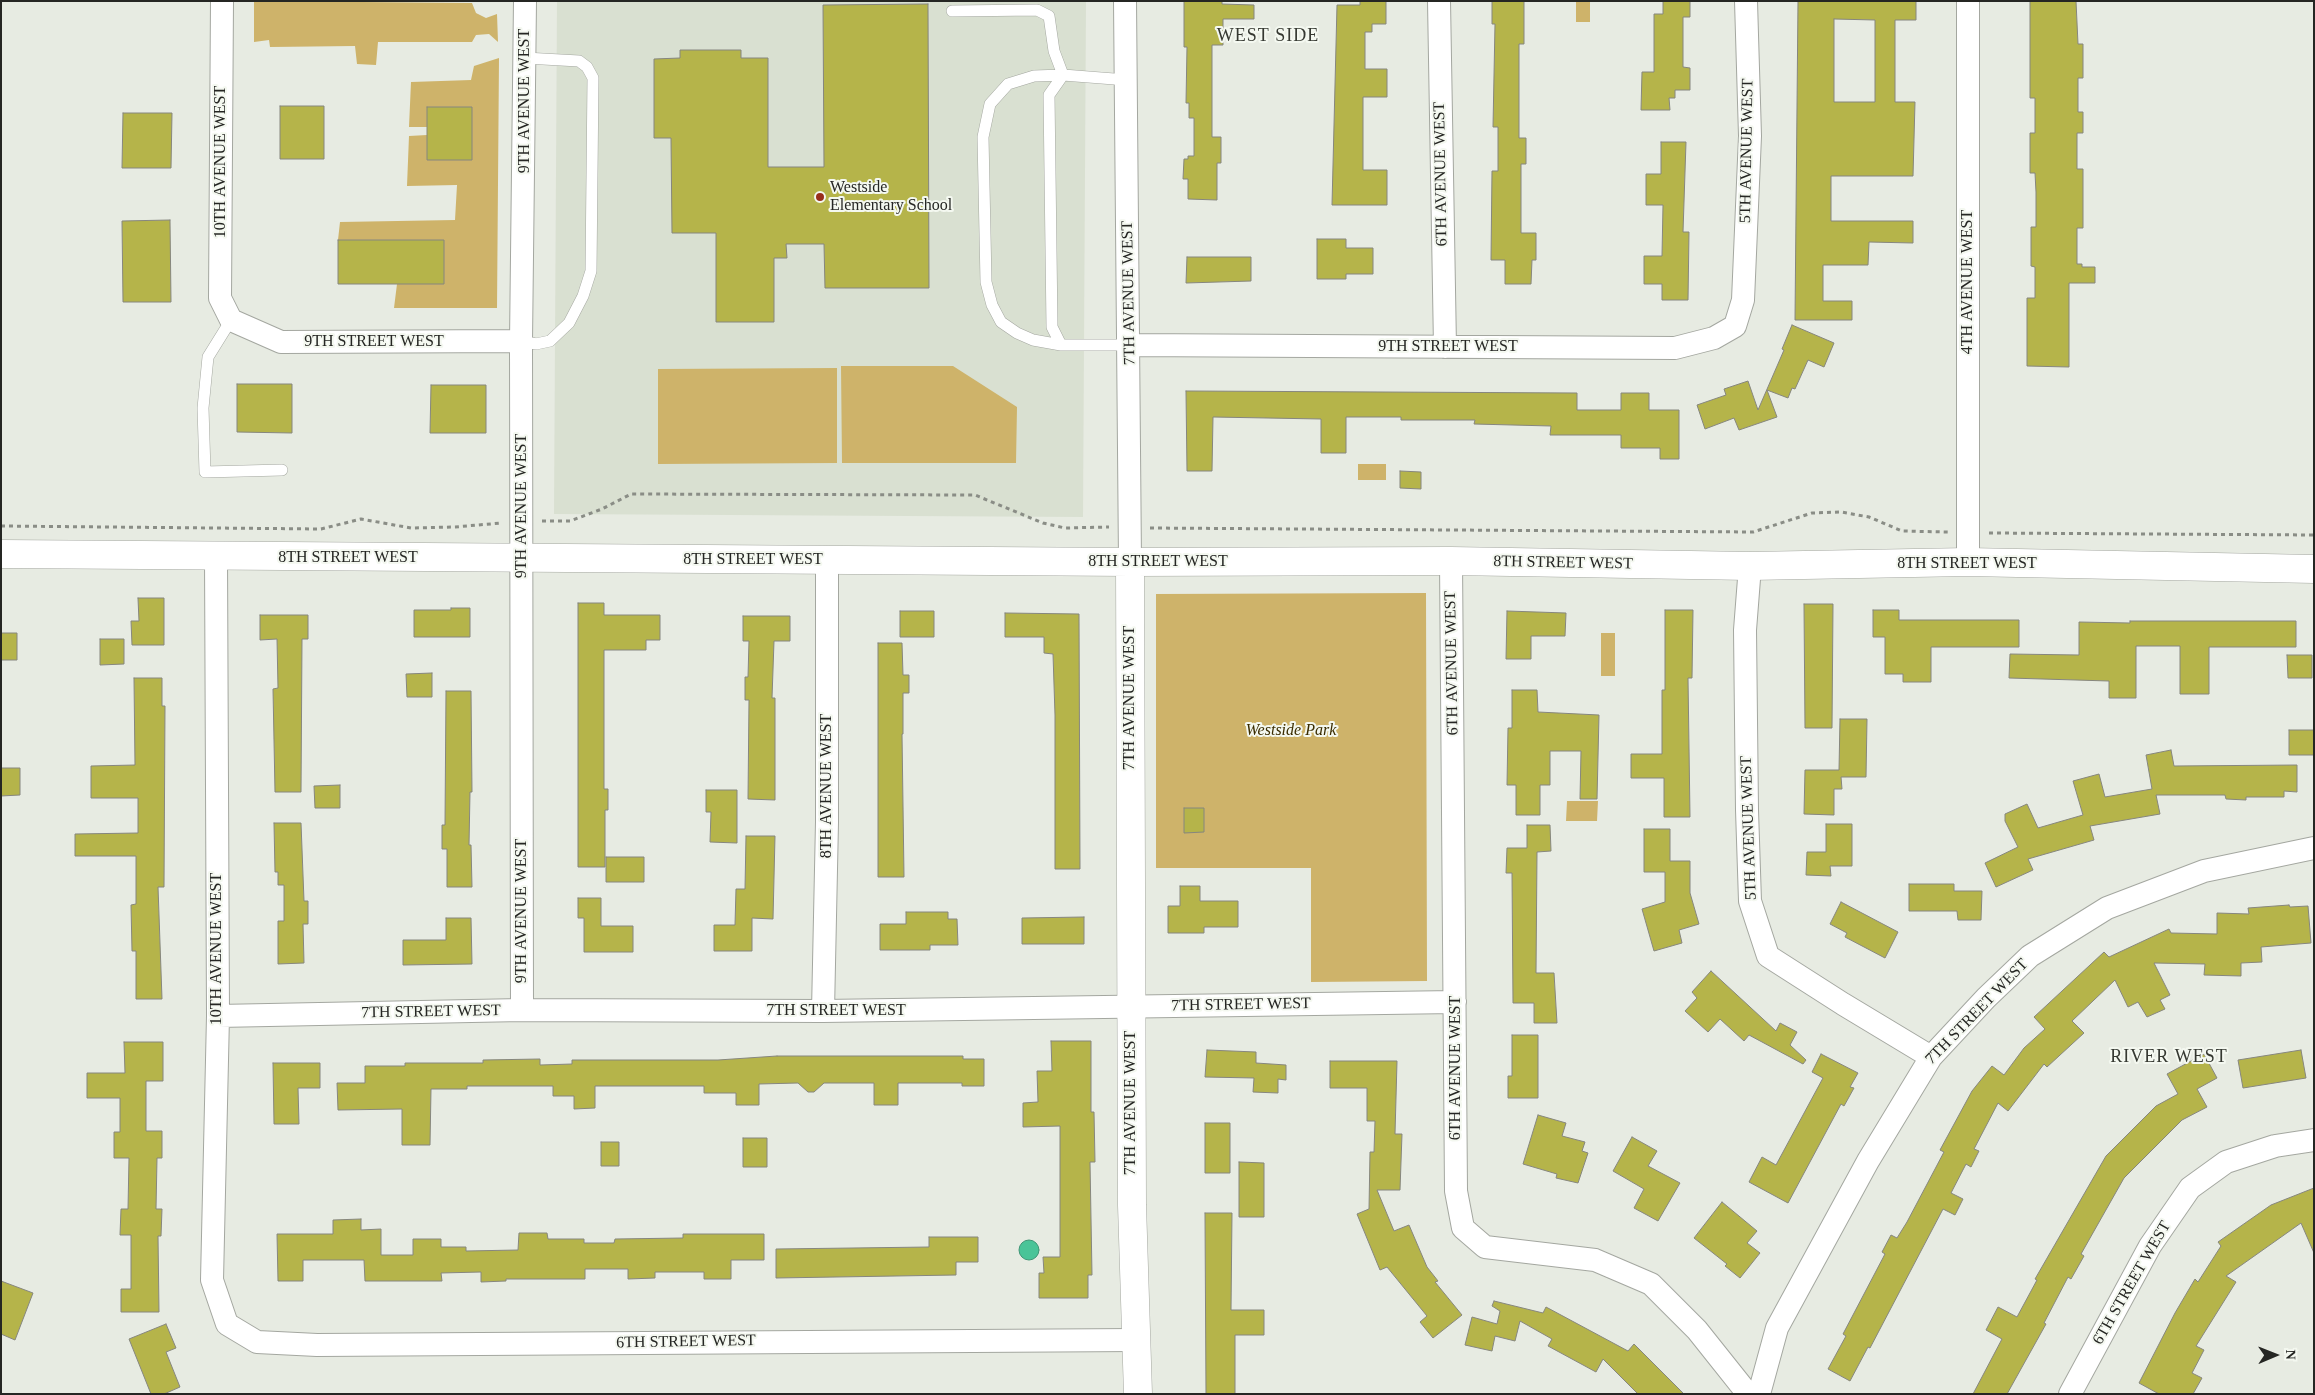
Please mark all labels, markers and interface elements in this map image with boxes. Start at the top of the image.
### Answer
district label: WEST SIDE [1216,25,1320,47]
street label: 9TH AVENUE WEST [515,29,535,173]
street label: 5TH AVENUE WEST [1736,79,1758,223]
street label: 10TH AVENUE WEST [211,86,231,238]
street label: 6TH AVENUE WEST [1430,102,1452,246]
place label: Westside Elementary School [830,178,952,216]
marker: Westside Elementary School [814,191,826,203]
street label: 4TH AVENUE WEST [1958,210,1978,354]
street label: 7TH AVENUE WEST [1118,221,1140,365]
street label: 9TH STREET WEST [304,332,444,352]
street label: 9TH STREET WEST [1378,337,1518,357]
street label: 9TH AVENUE WEST [512,434,532,578]
street label: 8TH STREET WEST [278,548,418,568]
street label: 8TH STREET WEST [683,550,823,570]
street label: 8TH STREET WEST [1088,552,1228,572]
street label: 8TH STREET WEST [1493,552,1633,574]
street label: 8TH STREET WEST [1897,554,2037,574]
street label: 6TH AVENUE WEST [1441,591,1463,735]
street label: 7TH AVENUE WEST [1120,626,1140,770]
street label: 8TH AVENUE WEST [817,714,837,858]
park label: Westside Park [1246,721,1336,741]
street label: 5TH AVENUE WEST [1737,755,1761,901]
street label: 9TH AVENUE WEST [512,839,532,983]
street label: 10TH AVENUE WEST [207,873,227,1025]
street label: 7TH STREET WEST [1922,955,2032,1069]
street label: 7TH STREET WEST [1171,994,1311,1016]
street label: 6TH AVENUE WEST [1446,996,1466,1140]
street label: 7TH STREET WEST [361,1001,501,1023]
street label: 7TH STREET WEST [766,1001,906,1021]
street label: 7TH AVENUE WEST [1121,1031,1141,1175]
district label: RIVER WEST [2109,1046,2229,1068]
street label: 6TH STREET WEST [2089,1218,2175,1348]
north arrow [2250,1330,2300,1380]
street label: 6TH STREET WEST [616,1331,756,1353]
text: N [2283,1350,2298,1360]

